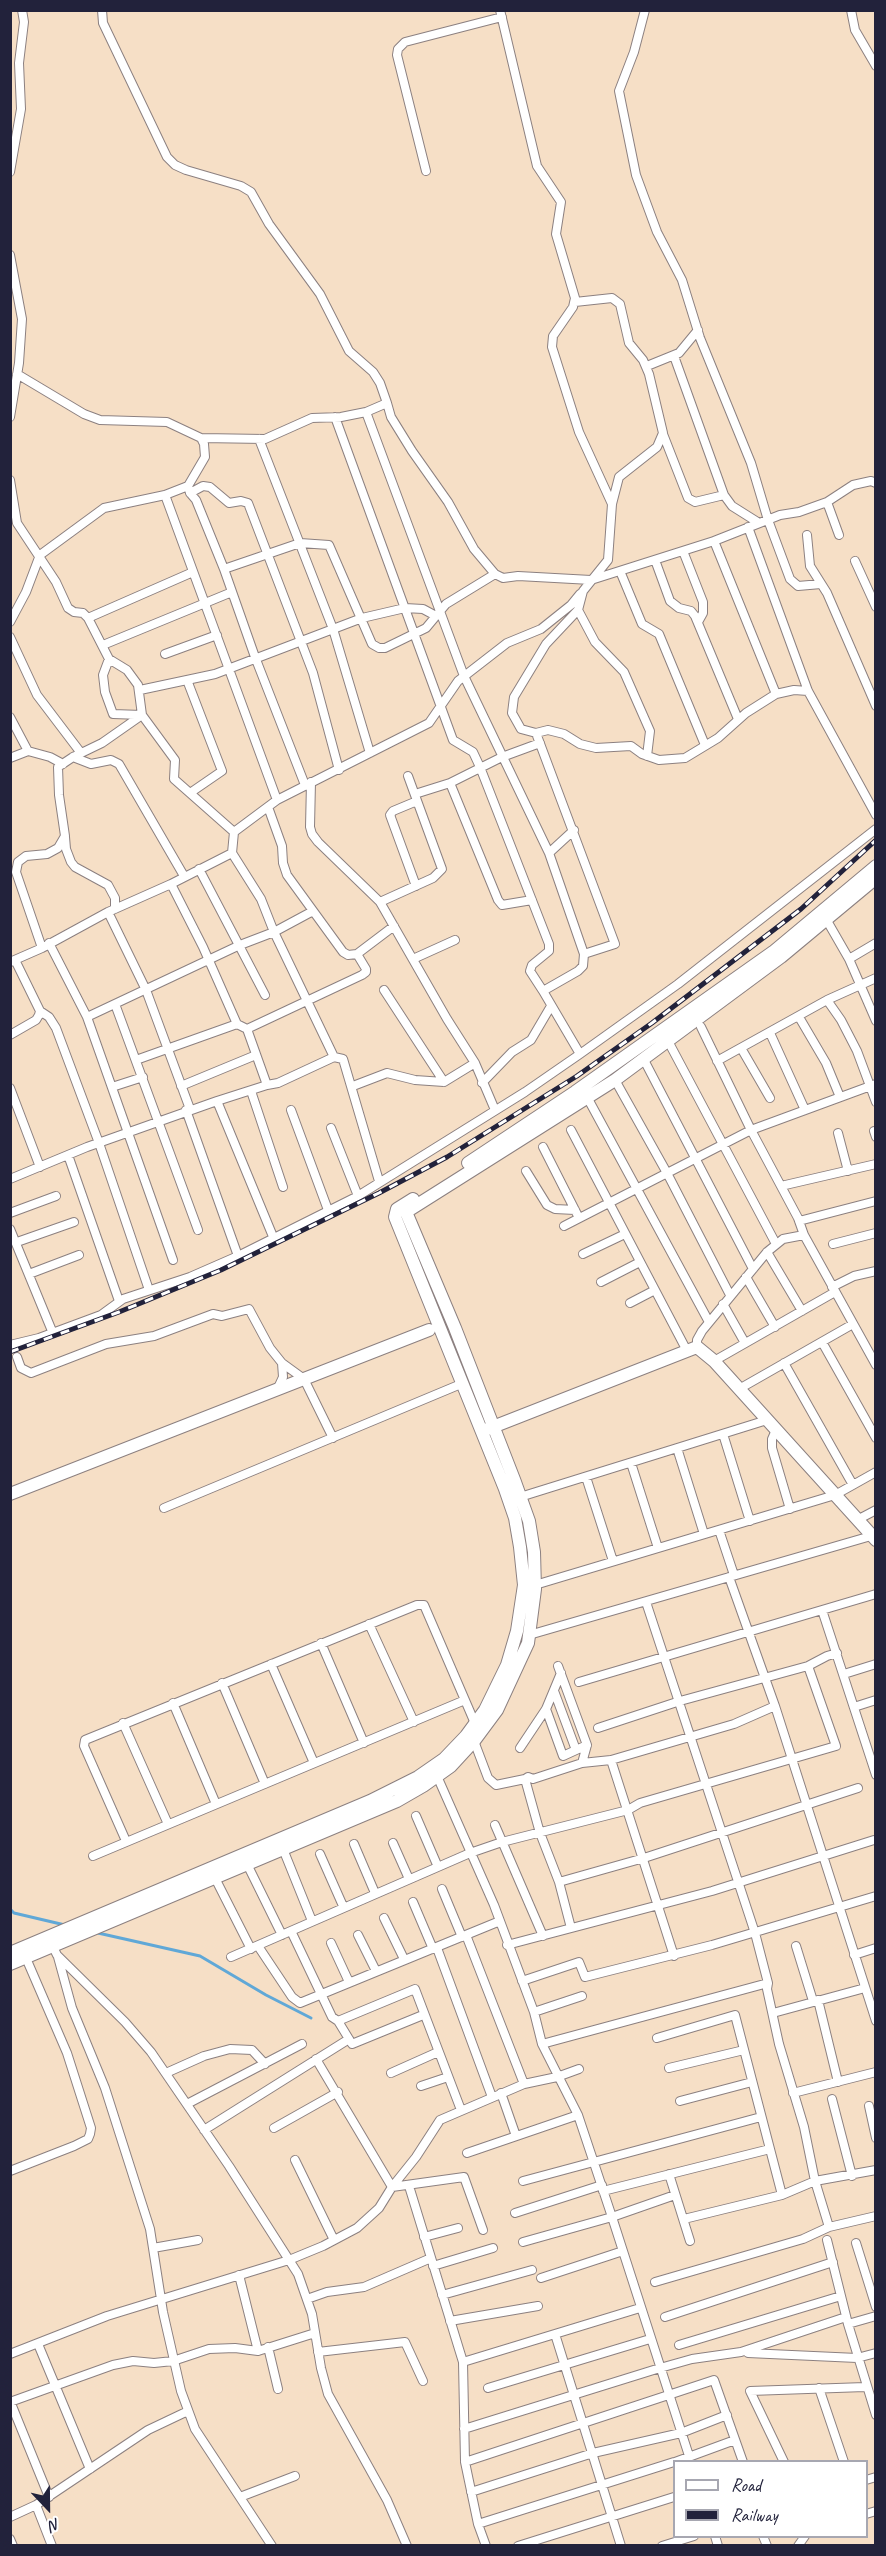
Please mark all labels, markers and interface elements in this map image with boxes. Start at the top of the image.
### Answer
legend [673,2460,868,2538]
text: Road [731,2474,761,2496]
north arrow [18,2478,78,2538]
text: Railway [731,2504,778,2526]
text: N [46,2514,63,2536]

